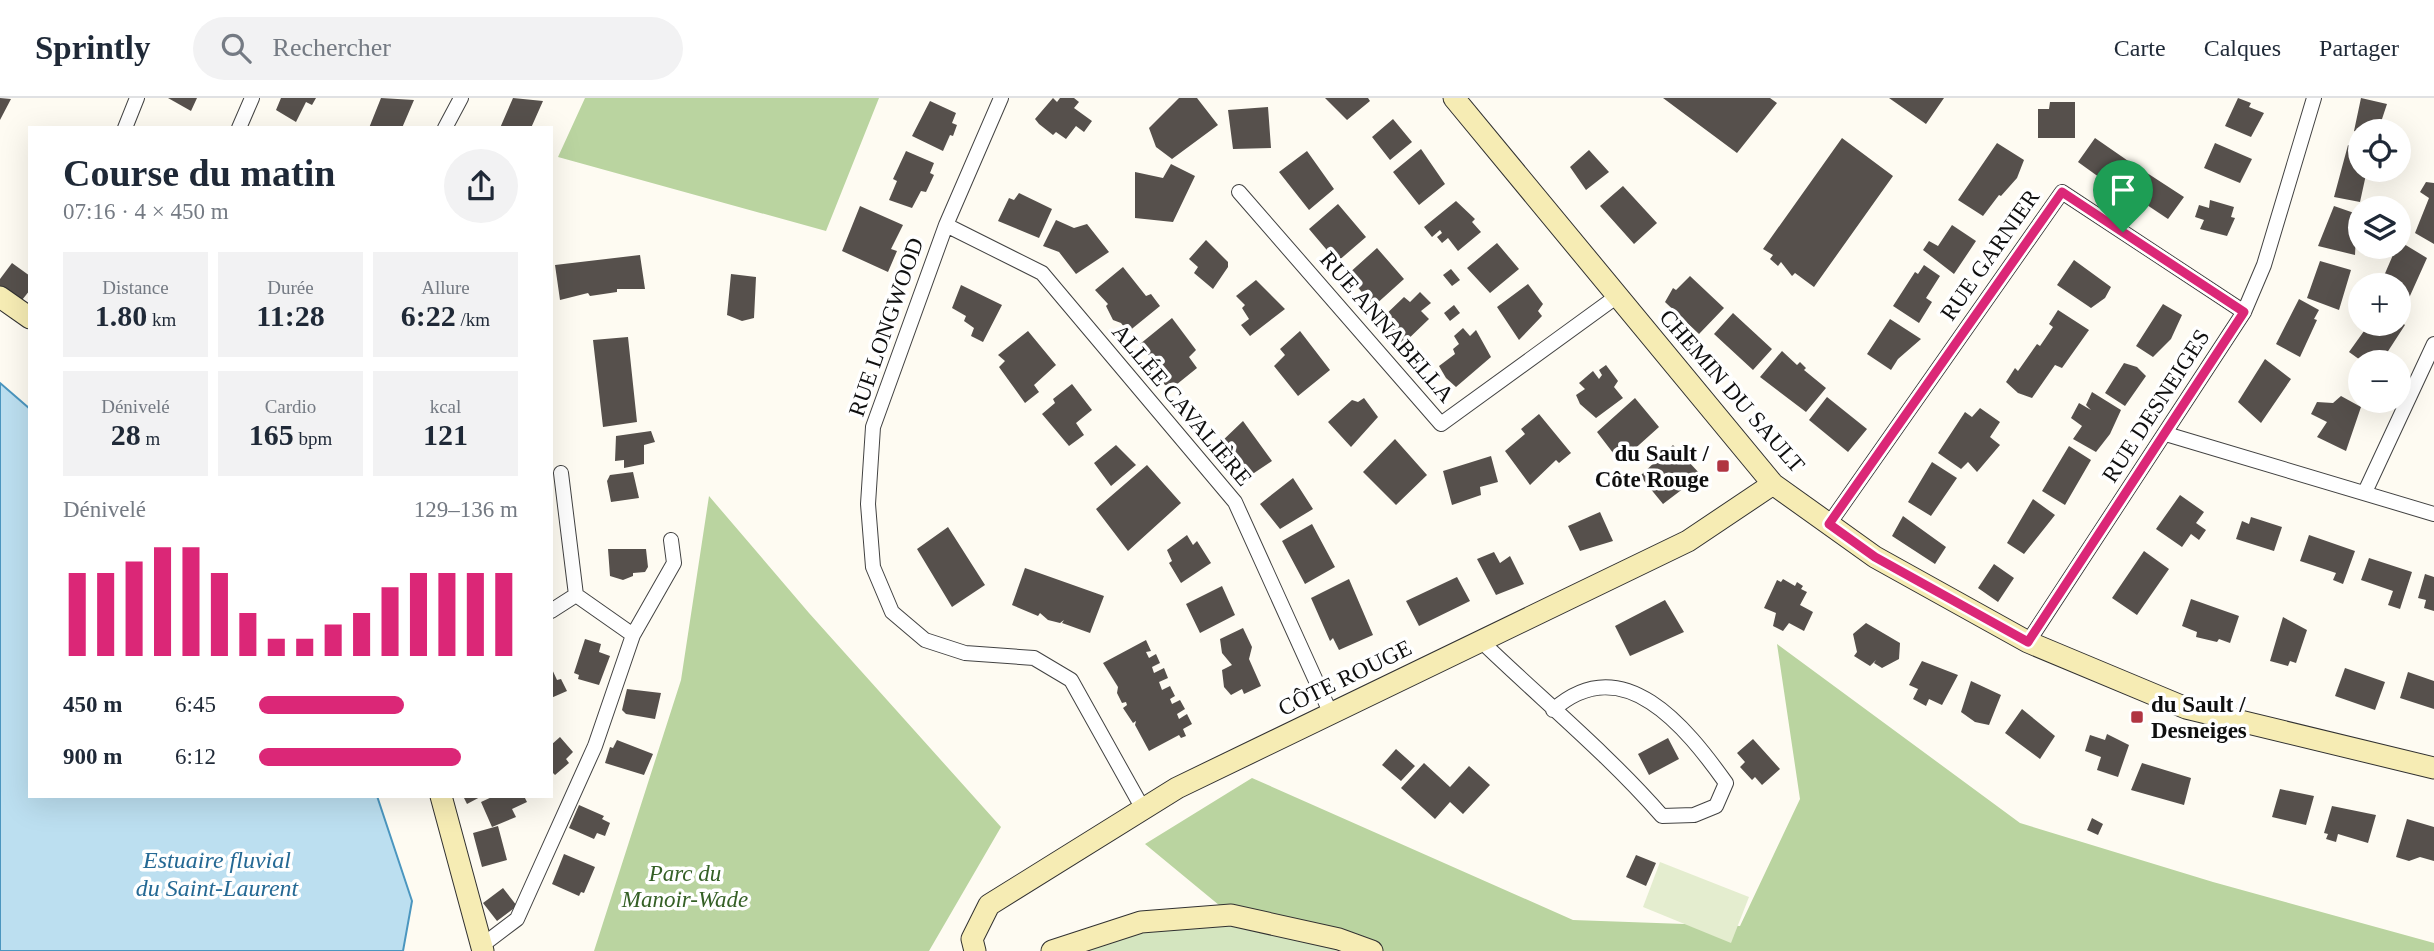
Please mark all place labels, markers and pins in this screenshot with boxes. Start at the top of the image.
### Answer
pin [2093,160,2153,232]
place label: du Sault / Côte Rouge [1595,441,1710,492]
marker: du Sault / Côte Rouge [1715,458,1731,474]
place label: du Sault / Desneiges [2151,692,2247,743]
marker: du Sault / Desneiges [2129,709,2145,725]

